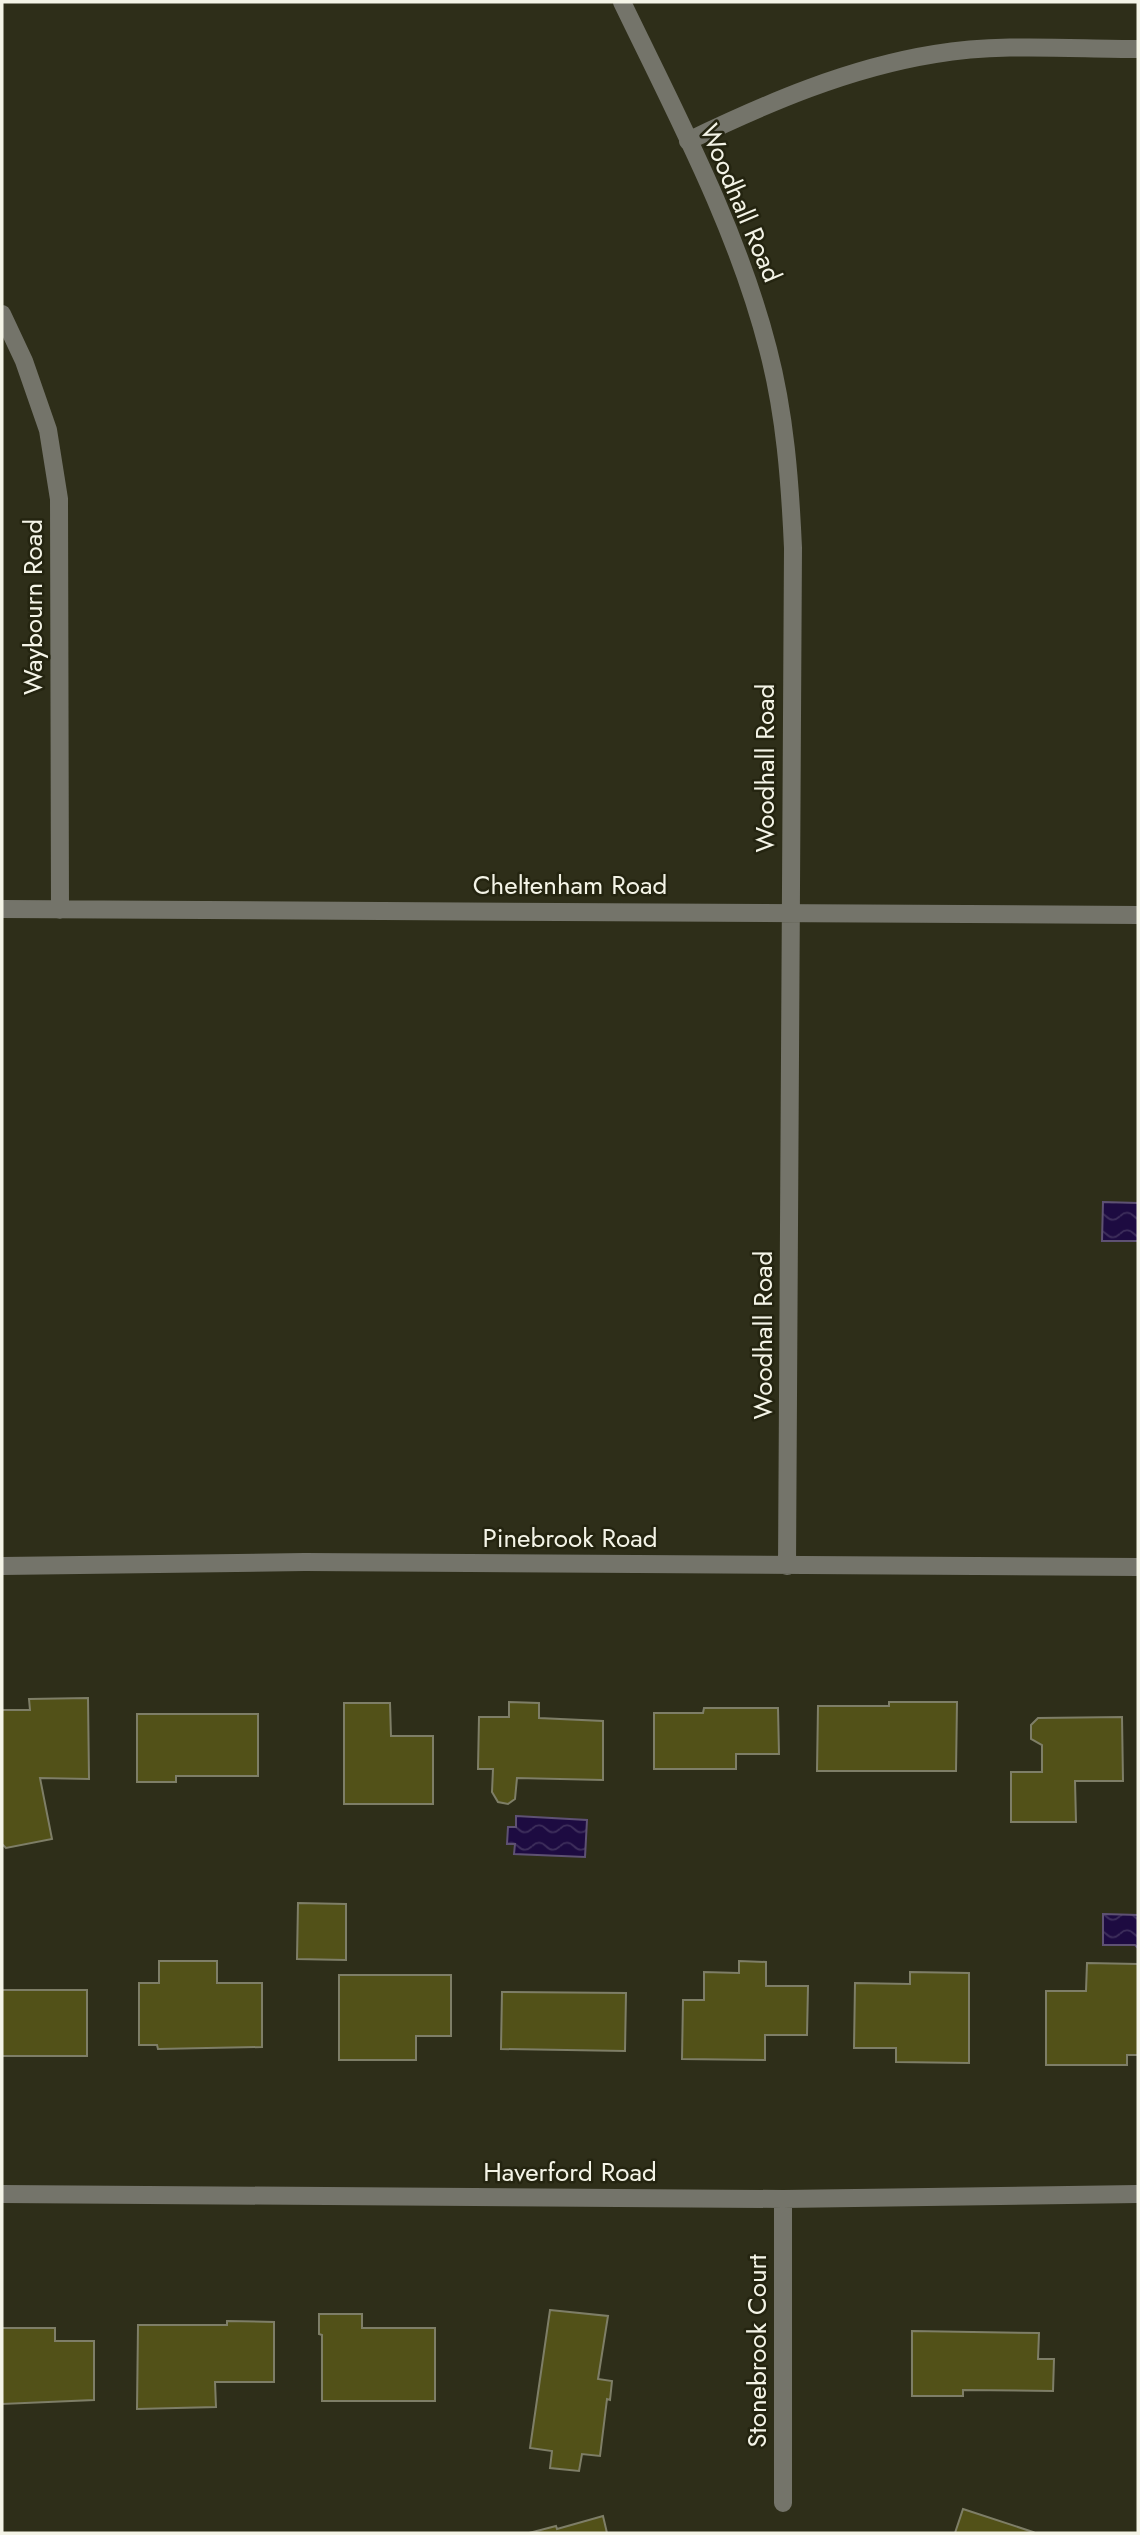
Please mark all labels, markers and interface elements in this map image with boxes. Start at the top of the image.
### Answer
street label: Woodhall Road [691,118,791,288]
street label: Waybourn Road [14,519,52,695]
street label: Woodhall Road [746,684,784,852]
street label: Cheltenham Road [473,866,667,904]
street label: Woodhall Road [744,1251,782,1419]
street label: Pinebrook Road [482,1519,658,1557]
street label: Haverford Road [483,2153,657,2191]
street label: Stonebrook Court [738,2253,776,2448]

